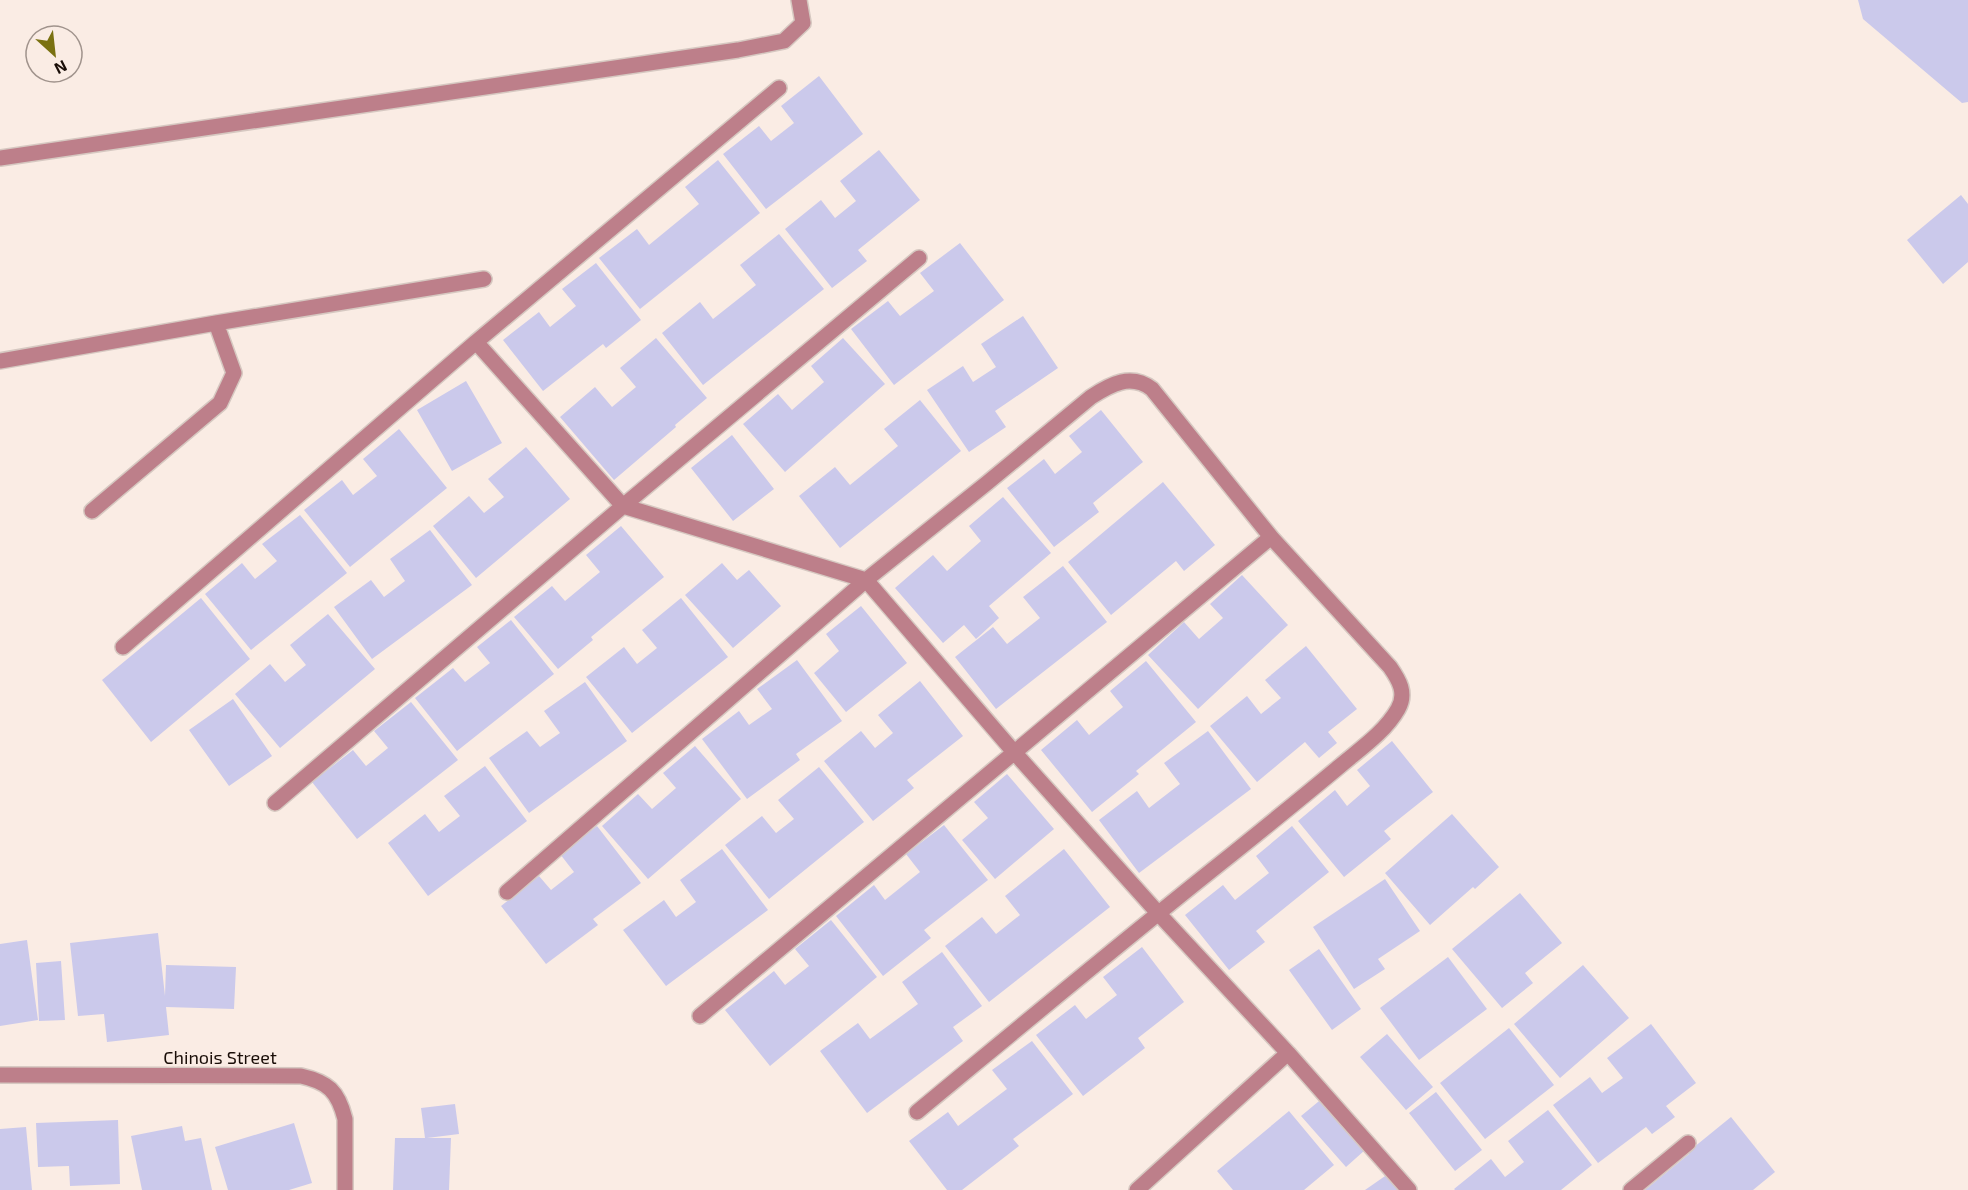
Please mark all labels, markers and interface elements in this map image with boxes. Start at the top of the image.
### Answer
north arrow [24,24,84,84]
text: N [52,57,71,79]
street label: Chinois Street [163,1046,277,1068]

